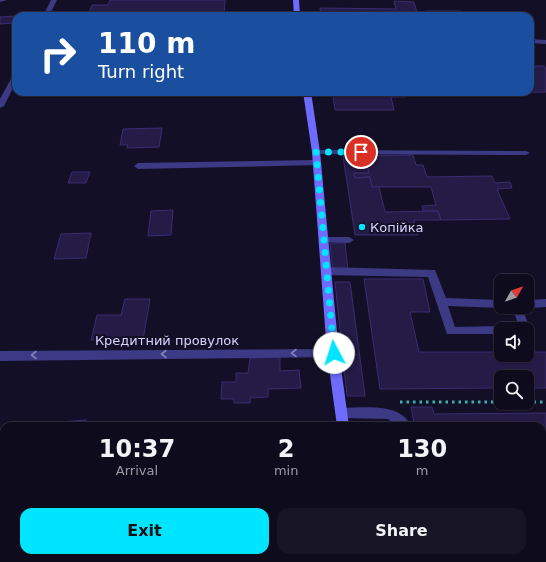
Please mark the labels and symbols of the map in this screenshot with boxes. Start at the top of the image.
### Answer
pin [344,135,378,169]
place label: Копійка [370,220,424,235]
marker: Копійка [357,222,367,232]
north arrow [494,274,534,314]
position arrow [313,332,355,374]
street label: Кредитний провулок [95,333,239,348]
one-way arrow [291,349,297,357]
one-way arrow [161,350,167,358]
one-way arrow [31,351,37,359]

